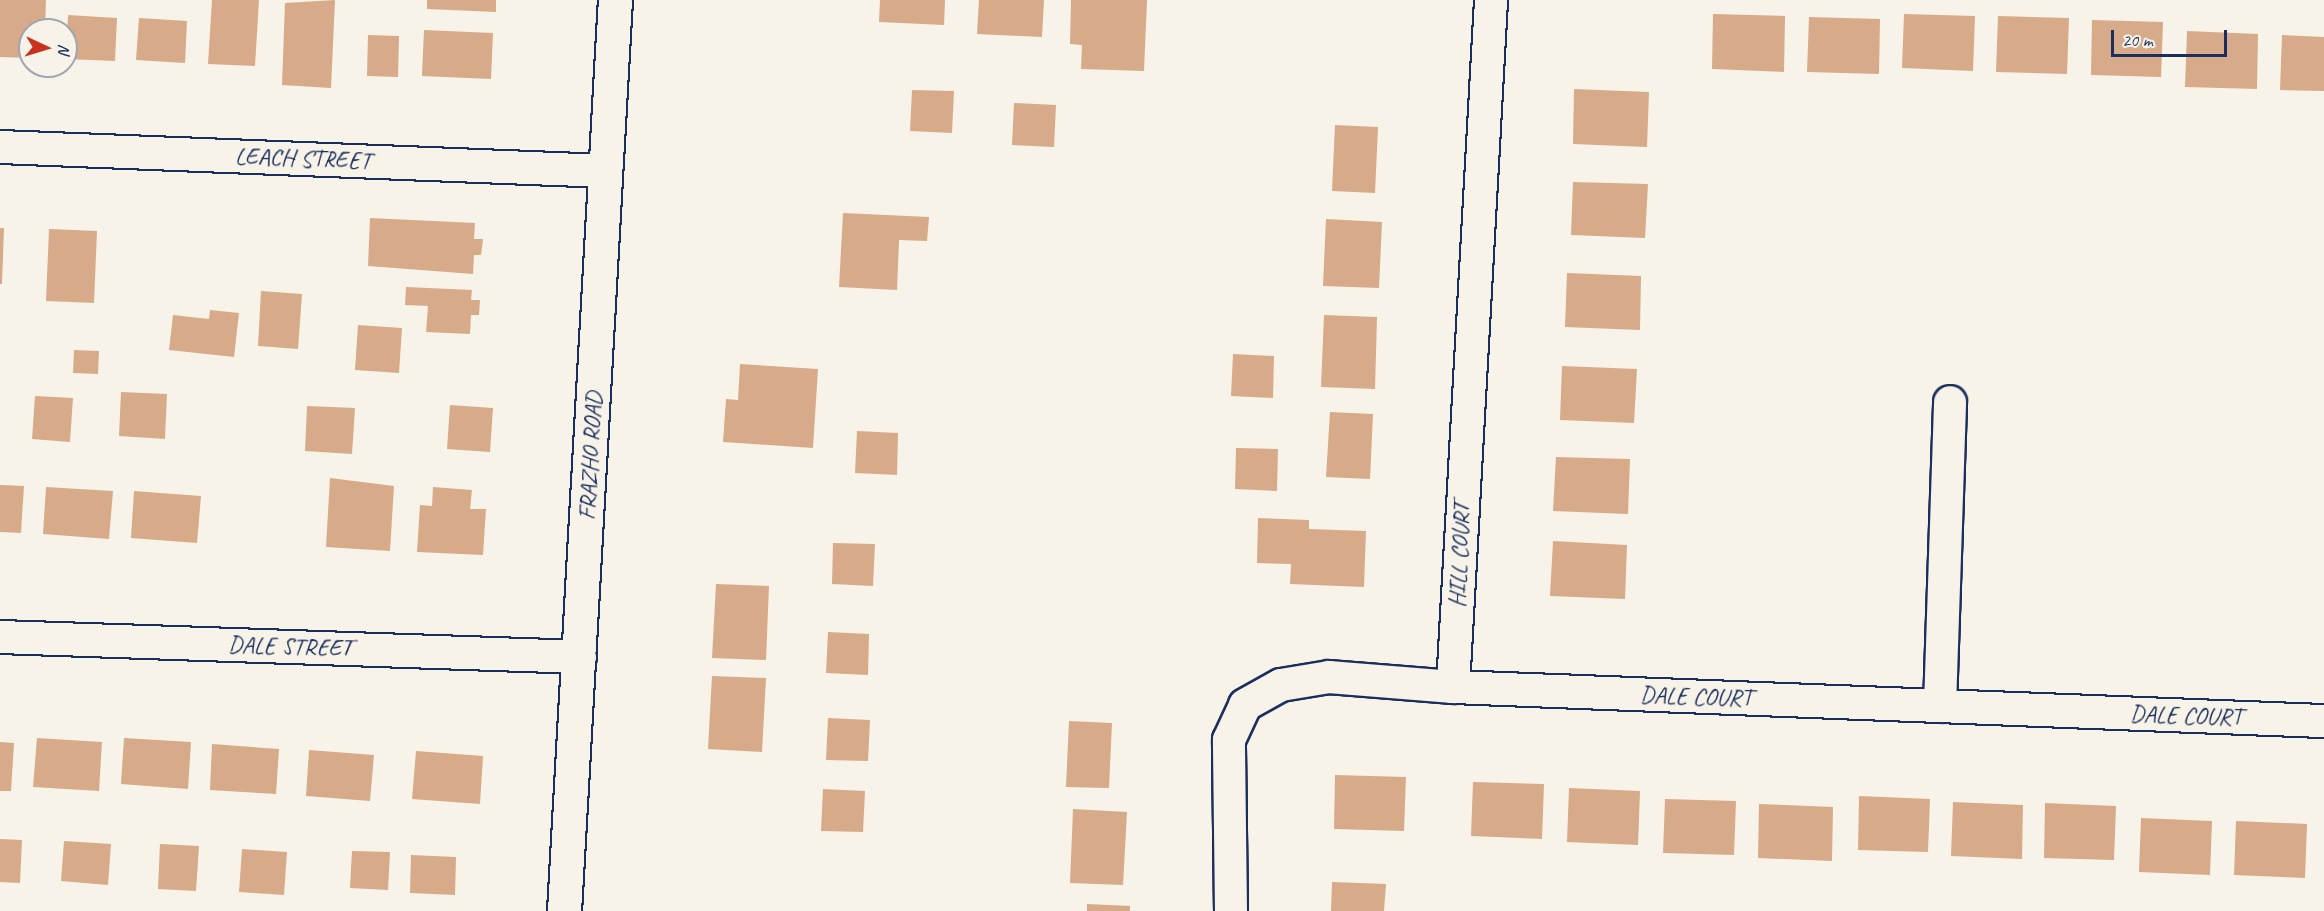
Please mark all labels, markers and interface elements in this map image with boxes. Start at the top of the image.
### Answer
north arrow [18,18,78,78]
scale bar [2114,18,2230,56]
text: 20 m [2122,29,2153,51]
text: N [54,43,74,55]
street label: LEACH STREET [235,142,371,176]
street label: FRAZHO ROAD [573,391,609,521]
street label: HILL COURT [1443,502,1477,608]
street label: DALE STREET [228,630,352,664]
street label: DALE COURT [1640,681,1752,713]
street label: DALE COURT [2130,700,2242,732]

